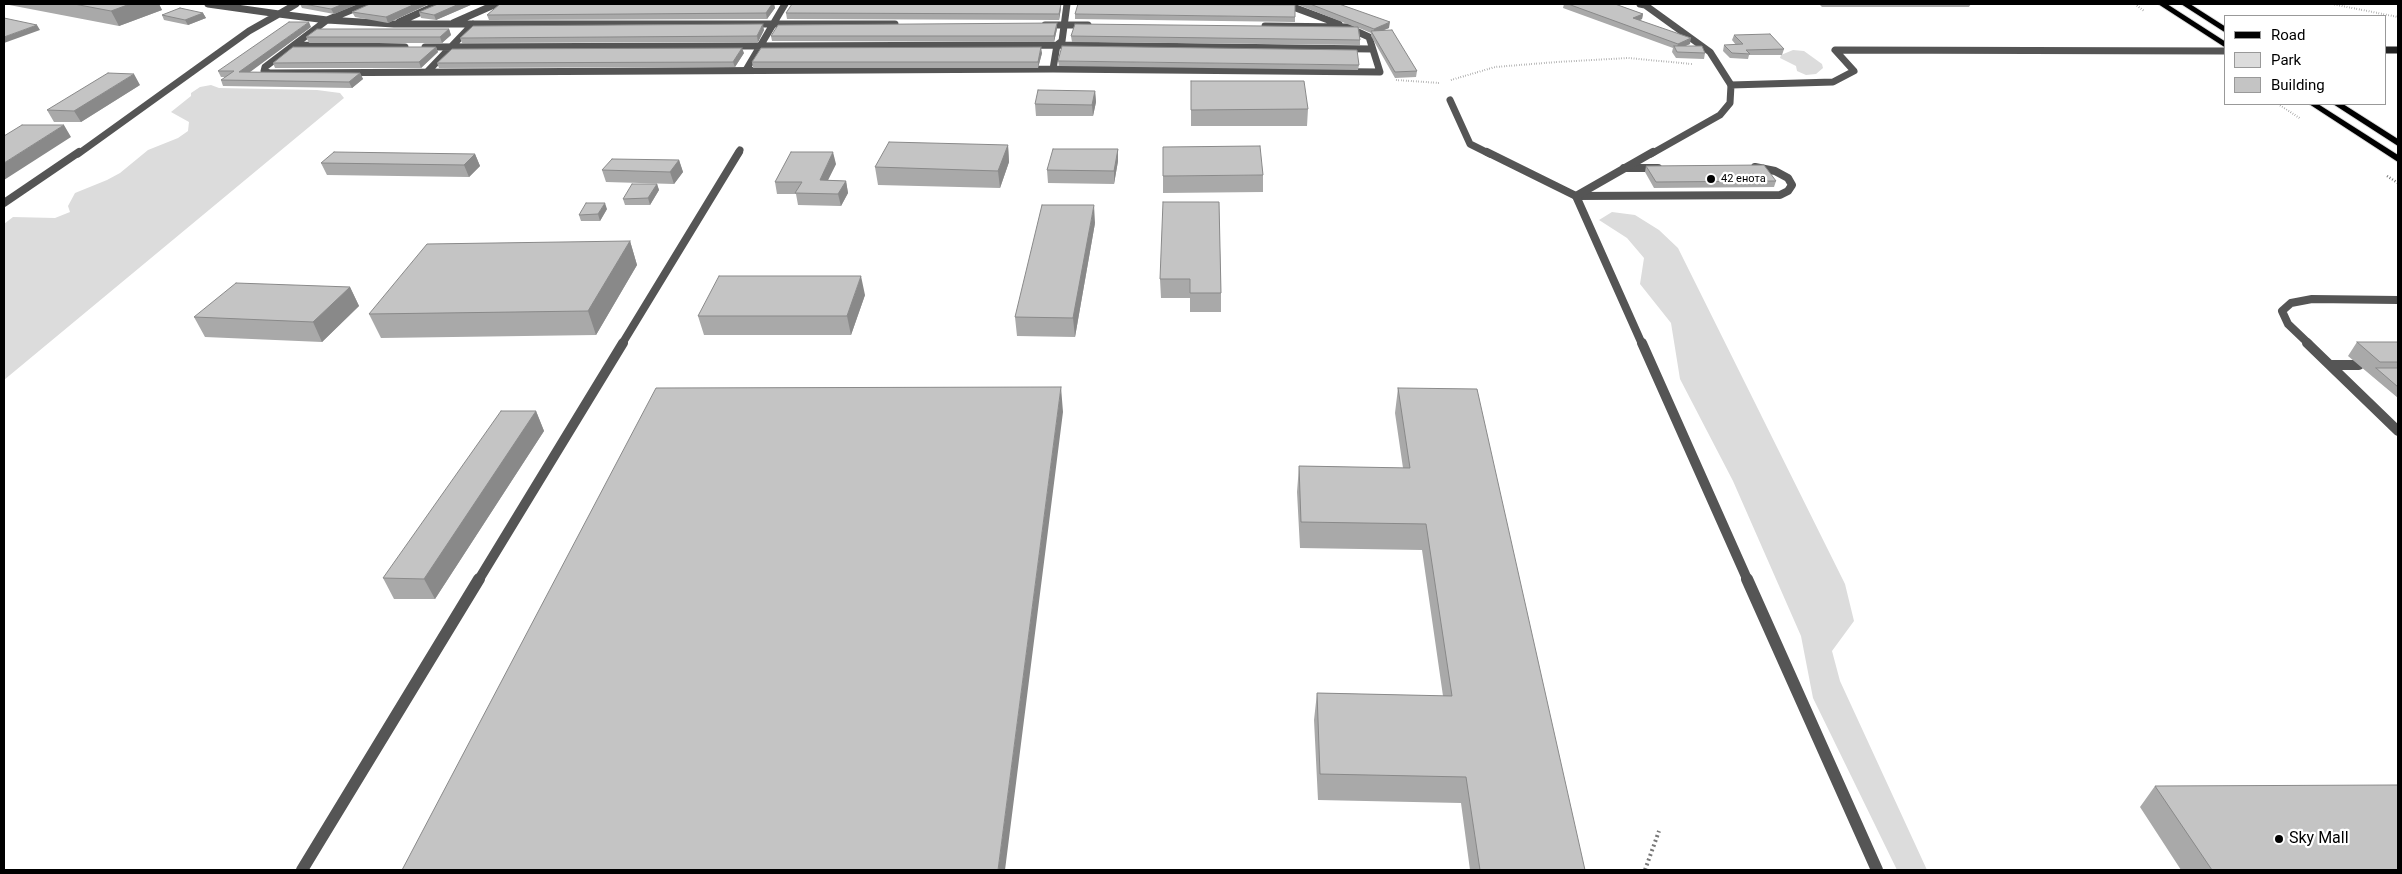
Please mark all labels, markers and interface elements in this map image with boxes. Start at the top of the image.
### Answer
legend [2224,15,2387,105]
text: Road [2271,26,2305,44]
text: Park [2271,51,2301,69]
text: Building [2271,76,2325,94]
place label: 42 енота [1721,172,1766,186]
marker: 42 енота [1705,173,1717,185]
place label: Sky Mall [2289,829,2349,849]
marker: Sky Mall [2273,833,2285,845]

